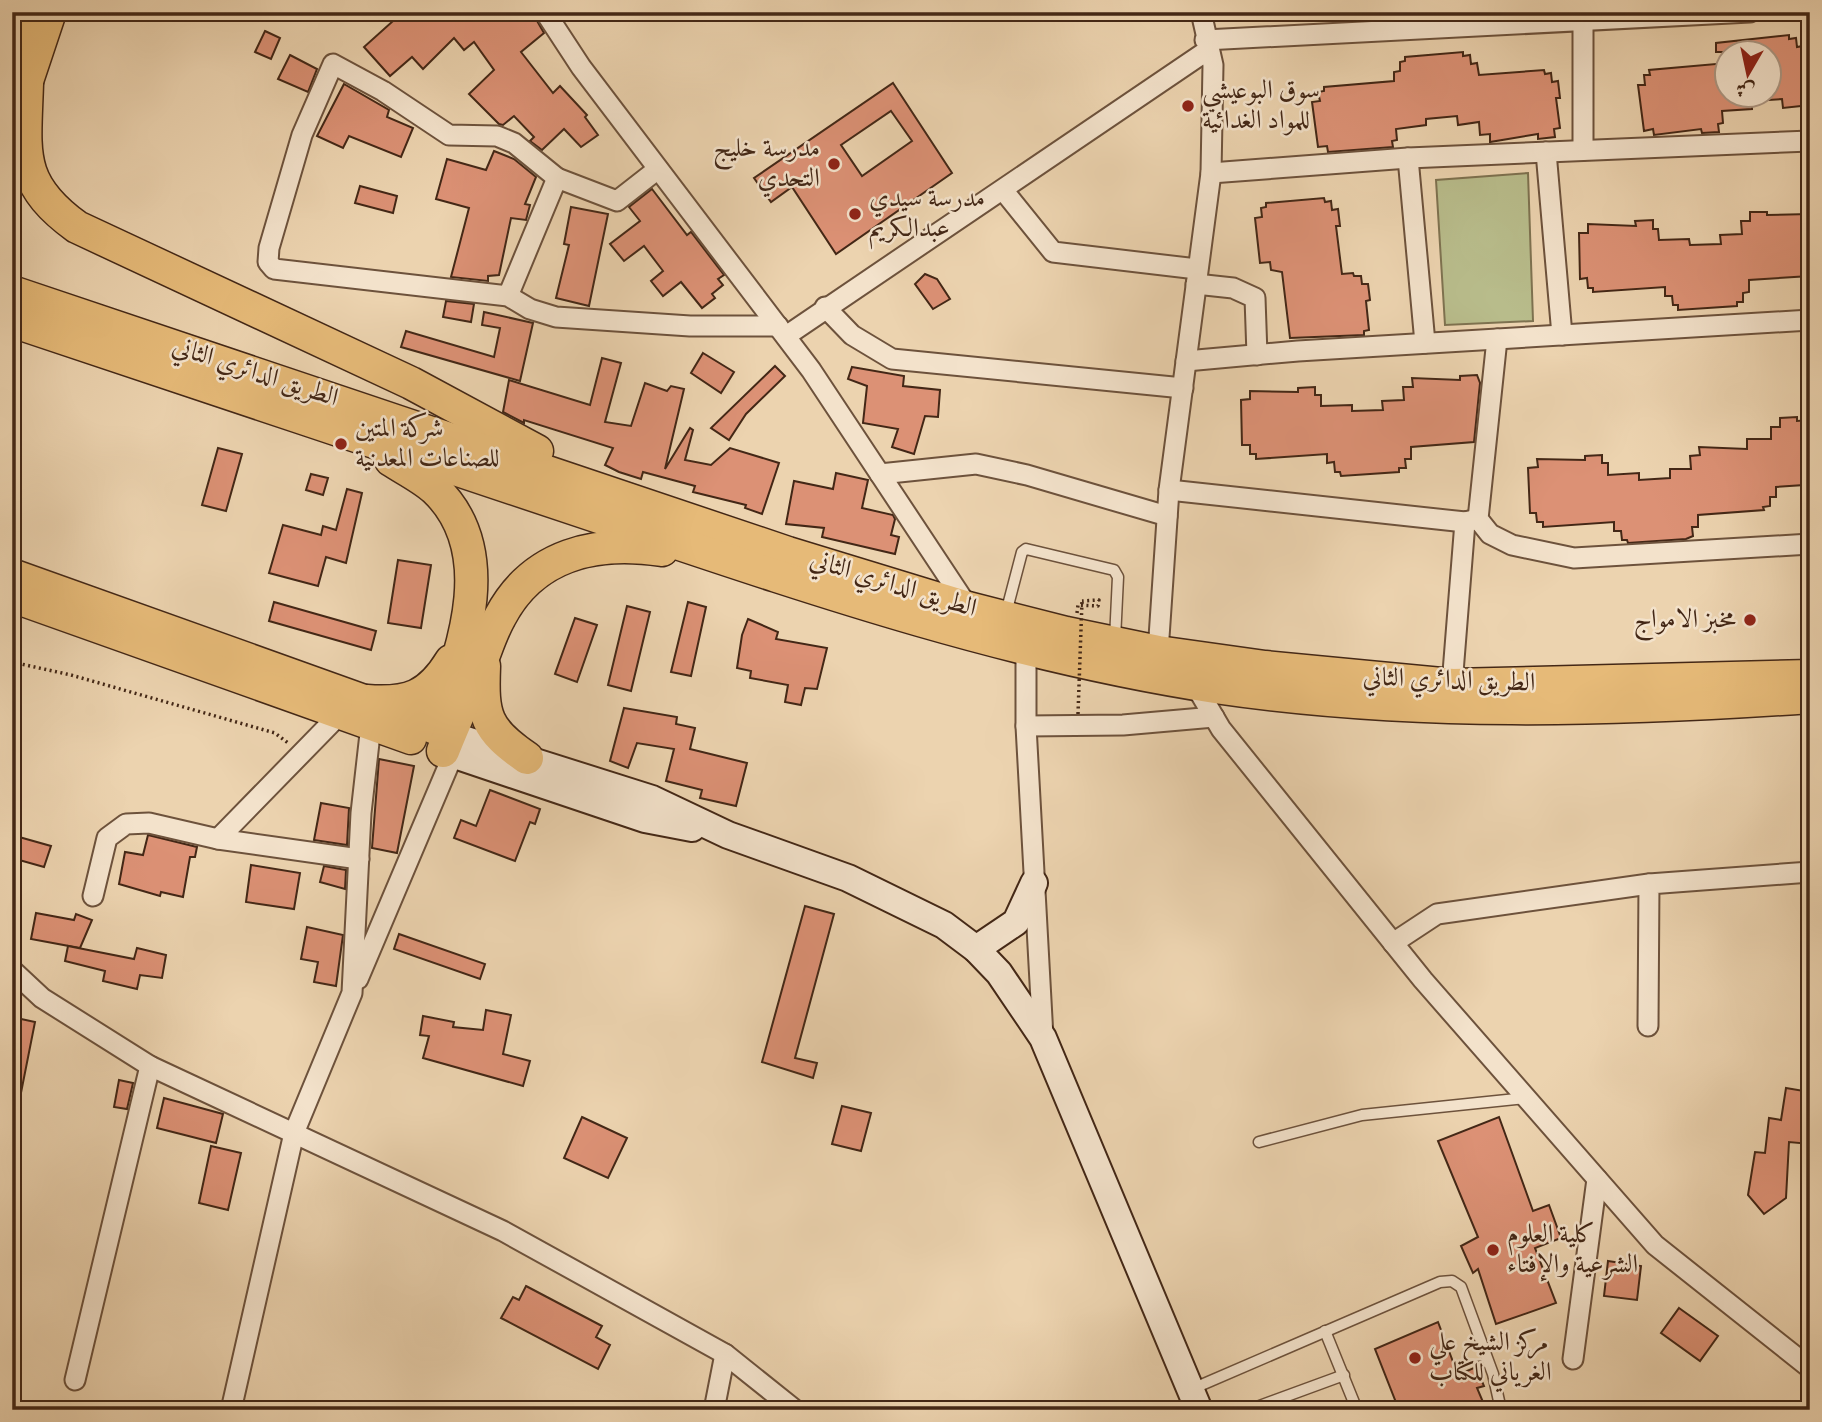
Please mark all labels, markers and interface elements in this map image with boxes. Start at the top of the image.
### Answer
north arrow [1714,38,1784,108]
place label: سوق البوعيشي للمواد الغدائية [1202,73,1320,140]
text: ش [1734,74,1757,103]
marker: سوق البوعيشي للمواد الغدائية [1180,98,1196,114]
place label: مدرسة خليج التحدي [713,131,820,198]
marker: مدرسة خليج التحدي [826,156,842,172]
place label: مدرسة سيدي عبدالكريم [869,181,985,250]
marker: مدرسة سيدي عبدالكريم [847,206,863,222]
street label: الطريق الدائري الثاني [167,329,343,418]
place label: شركة المتين للصناعات المعدنية [355,411,500,478]
marker: شركة المتين للصناعات المعدنية [333,436,349,452]
street label: الطريق الدائري الثاني [805,542,981,629]
place label: مخبز الامواج [1634,602,1736,642]
marker: مخبز الامواج [1742,612,1758,628]
street label: الطريق الدائري الثاني [1362,659,1536,704]
place label: كلية العلوم الشرعية والإفتاء [1507,1217,1638,1284]
marker: كلية العلوم الشرعية والإفتاء [1485,1242,1501,1258]
place label: مركز الشيخ علي الغرياني للكتاب [1429,1325,1552,1393]
marker: مركز الشيخ علي الغرياني للكتاب [1407,1350,1423,1366]

